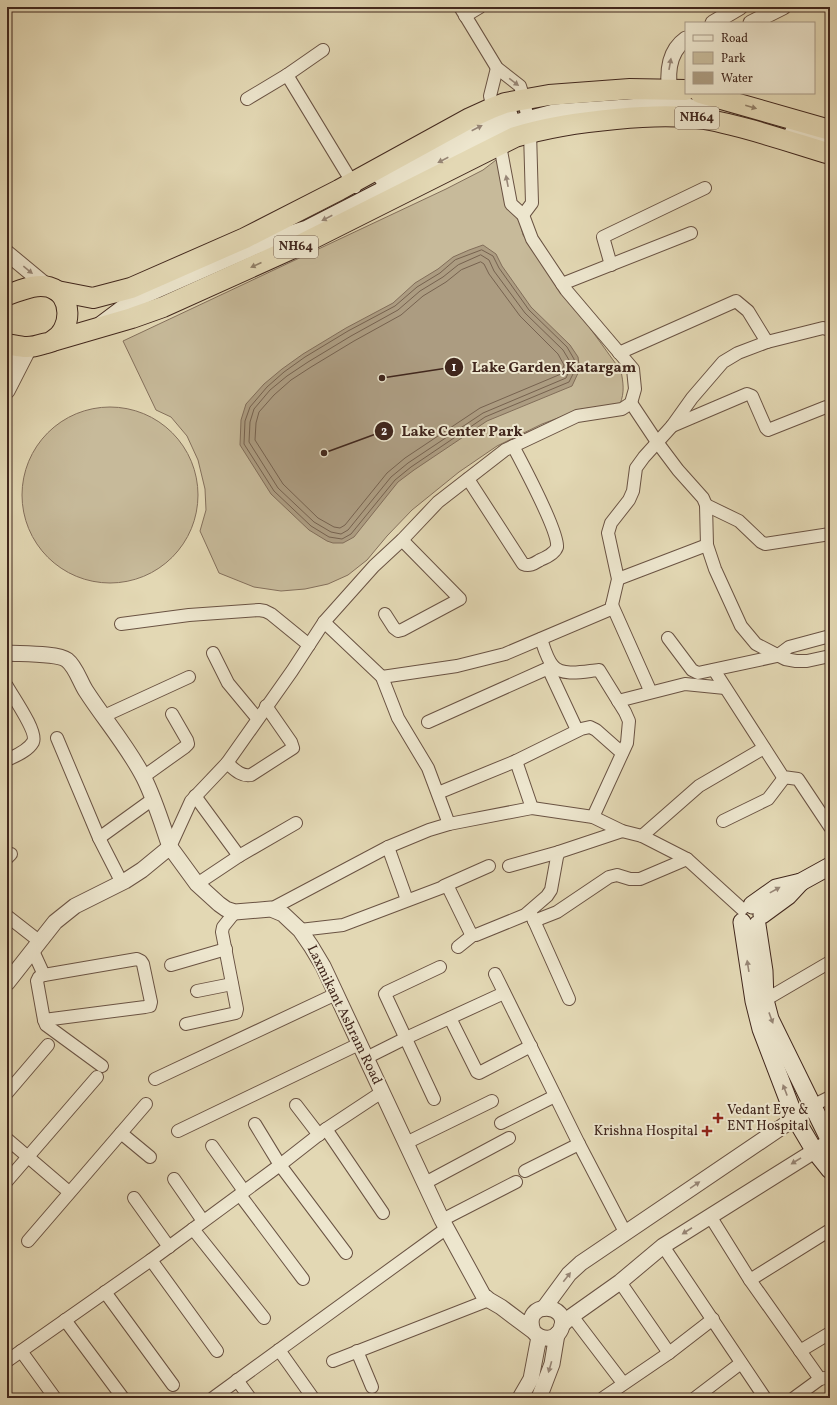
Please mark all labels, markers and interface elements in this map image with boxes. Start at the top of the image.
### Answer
legend [685,22,815,94]
text: Road [721,31,748,47]
text: Park [721,51,746,67]
one-way arrow [667,57,673,70]
text: Water [721,71,753,87]
one-way arrow [509,77,519,85]
one-way arrow [745,104,757,110]
road number: NH64 [675,107,719,129]
one-way arrow [471,125,483,132]
one-way arrow [437,157,448,163]
one-way arrow [503,175,509,187]
one-way arrow [321,215,332,222]
road number: NH64 [274,236,318,258]
one-way arrow [250,262,262,268]
one-way arrow [22,265,33,274]
callout: Lake Garden,Katargam [444,354,645,381]
text: Lake Garden,Katargam [472,358,637,379]
text: 1 [452,360,457,376]
callout: Lake Center Park [374,418,531,445]
text: Lake Center Park [401,422,523,443]
text: 2 [381,424,387,440]
one-way arrow [769,886,781,893]
street label: Laxmikant Ashram Road [302,942,386,1088]
one-way arrow [745,960,751,972]
one-way arrow [768,1013,774,1025]
one-way arrow [781,1084,787,1096]
place label: Vedant Eye & ENT Hospital [727,1101,809,1136]
marker: Vedant Eye & ENT Hospital [712,1112,724,1124]
place label: Krishna Hospital [594,1122,698,1141]
marker: Krishna Hospital [701,1125,713,1137]
one-way arrow [791,1157,801,1165]
one-way arrow [690,1181,700,1189]
one-way arrow [681,1227,692,1235]
one-way arrow [563,1271,571,1282]
one-way arrow [547,1361,553,1373]

